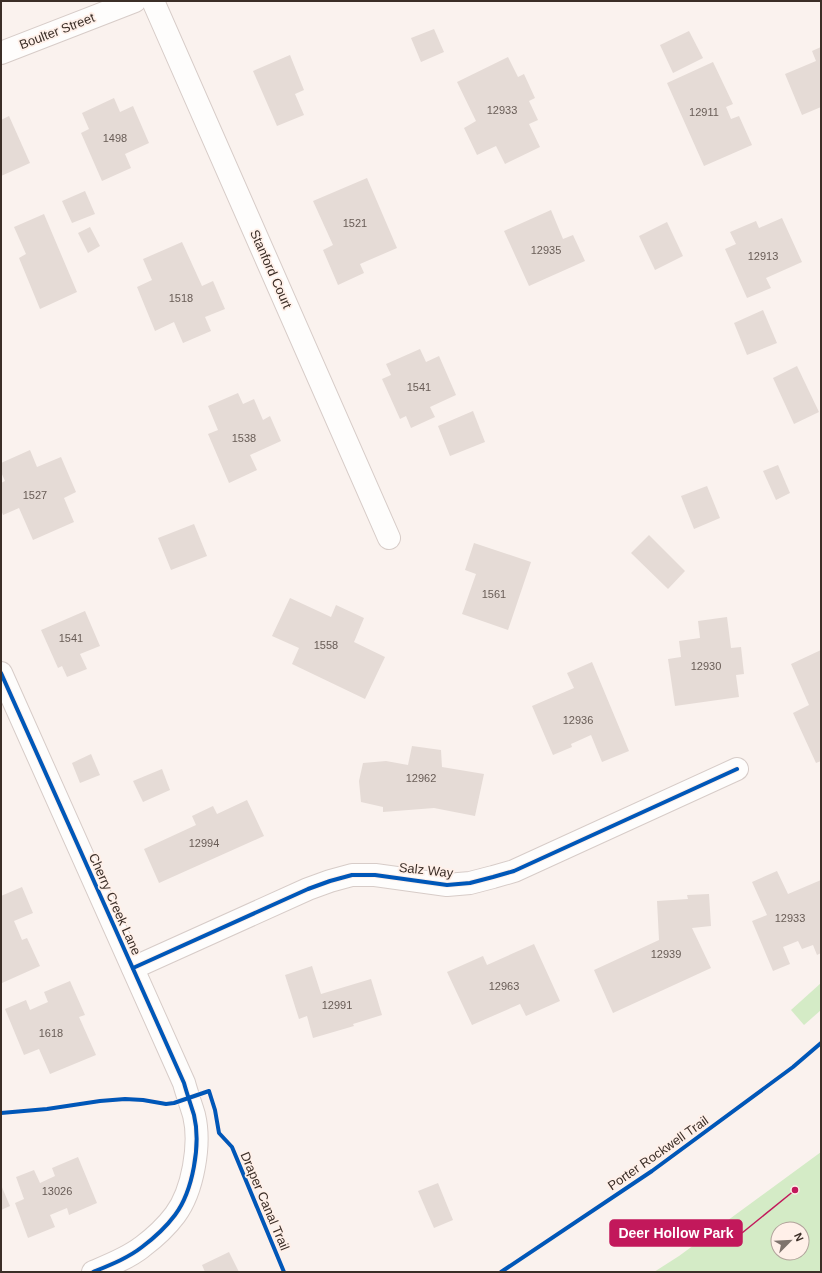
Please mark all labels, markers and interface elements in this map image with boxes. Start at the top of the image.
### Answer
street label: Boulter Street [17,10,97,52]
house number: 12933 [487,104,517,116]
house number: 12911 [689,106,719,118]
house number: 1498 [103,132,127,144]
house number: 1521 [343,217,367,229]
street label: Stanford Court [247,227,295,311]
house number: 12935 [531,244,561,256]
house number: 12913 [748,250,778,262]
house number: 1518 [169,292,193,304]
house number: 1541 [407,381,431,393]
house number: 1538 [232,432,256,444]
house number: 1527 [23,489,47,501]
house number: 1561 [482,588,506,600]
house number: 1541 [59,632,83,644]
house number: 1558 [314,639,338,651]
house number: 12930 [691,660,721,672]
house number: 12936 [563,714,593,726]
house number: 12962 [406,772,436,784]
house number: 12994 [189,837,219,849]
street label: Cherry Creek Lane [86,851,144,957]
street label: Salz Way [398,860,454,880]
house number: 12933 [775,912,805,924]
house number: 12939 [651,948,681,960]
house number: 12963 [489,980,519,992]
house number: 12991 [322,999,352,1011]
house number: 1618 [39,1027,63,1039]
street label: Porter Rockwell Trail [605,1113,711,1193]
street label: Draper Canal Trail [237,1150,293,1253]
house number: 13026 [42,1185,72,1197]
callout: Deer Hollow Park [610,1220,742,1246]
north arrow [770,1221,810,1261]
text: Deer Hollow Park [618,1225,734,1241]
text: N [792,1231,806,1243]

